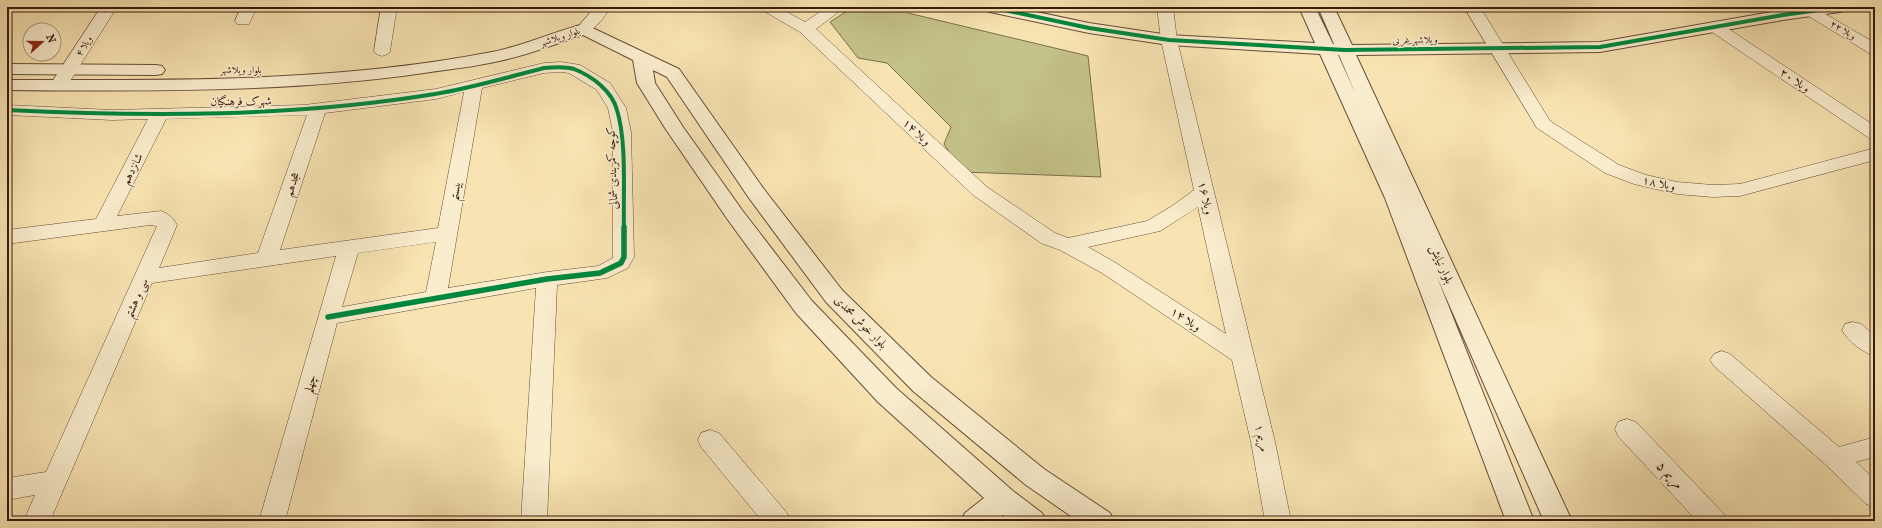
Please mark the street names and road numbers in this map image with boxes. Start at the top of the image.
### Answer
street label: ویلا ۲۲ [1828,18,1858,42]
street label: بلوار ویلاشهر [537,25,582,49]
street label: ۴ ویلا [73,33,95,59]
street label: ویلاشهر غربی [1392,34,1438,47]
street label: بلوار ویلاشهر [219,64,262,76]
street label: ویلا ۲۰ [1777,65,1813,96]
street label: شهرک فرهنگیان [210,93,272,110]
street label: ۱۴ ویلا [899,115,934,149]
street label: کوچه کمربندی شمالی [604,126,622,210]
street label: شانزدهم [118,151,149,189]
street label: هجدهم [281,170,307,199]
street label: ویلا ۱۸ [1641,173,1677,194]
street label: بیستم [446,180,469,203]
street label: ۱۶ ویلا [1194,180,1217,216]
street label: بلوار نیایش [1425,242,1457,287]
street label: سی و هشتم [121,276,155,322]
street label: بلوار خوش محمدی [831,293,890,352]
street label: ۱۴ ویلا [1168,304,1204,335]
street label: چهلم [301,373,324,396]
street label: ۱ مریم [1248,423,1272,454]
street label: ۵ مریم [1650,457,1687,495]

